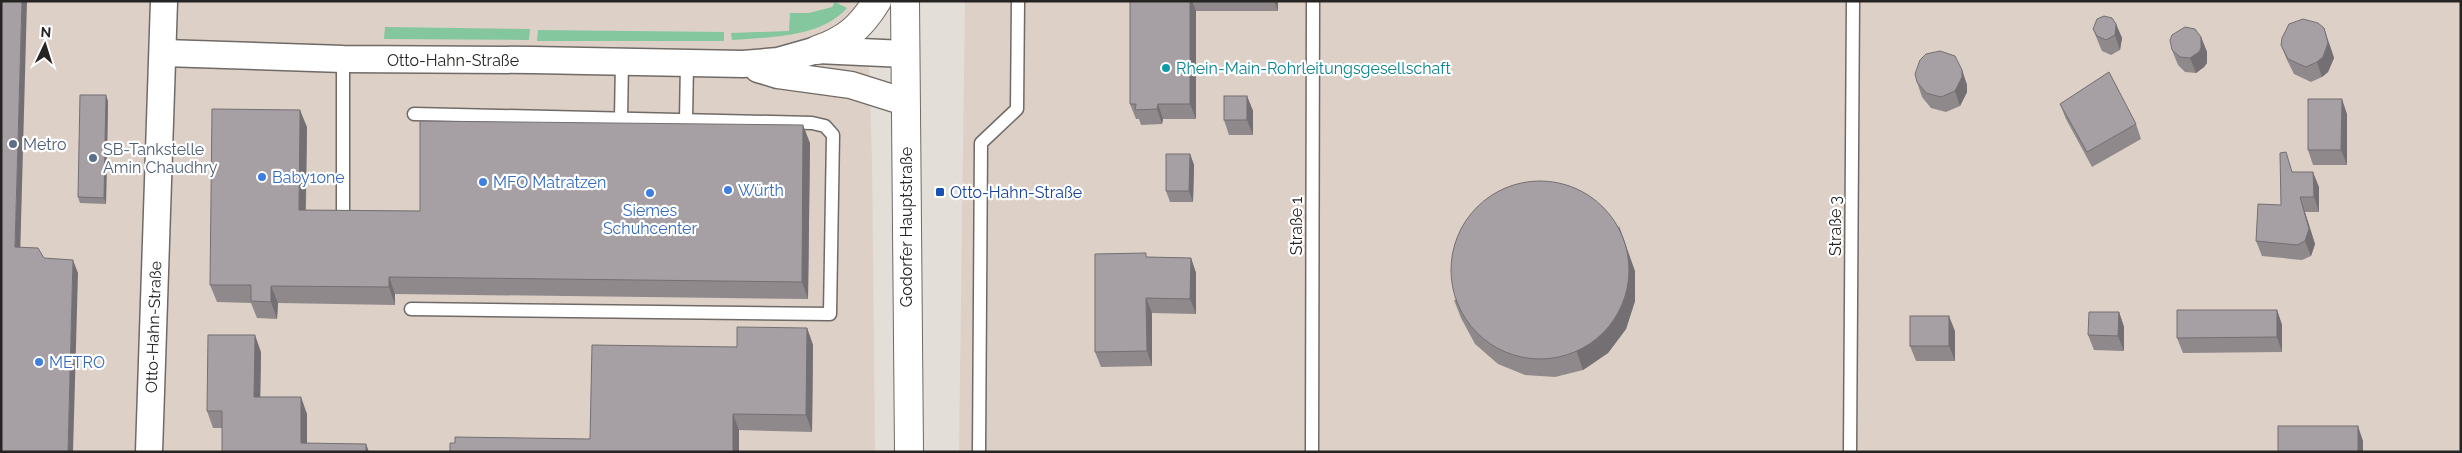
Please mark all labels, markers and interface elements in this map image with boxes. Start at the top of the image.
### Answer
north arrow [20,20,70,70]
text: N [40,24,52,40]
street label: Otto-Hahn-Straße [387,51,519,70]
place label: Rhein-Main-Rohrleitungsgesellschaft [1176,59,1451,78]
marker: Rhein-Main-Rohrleitungsgesellschaft [1160,62,1172,74]
place label: Metro [23,135,66,154]
marker: Metro [7,138,19,150]
place label: SB-Tankstelle Amin Chaudhry [103,140,218,177]
street label: Godorfer Hauptstraße [897,147,916,307]
marker: SB-Tankstelle Amin Chaudhry [87,152,99,164]
place label: Baby1one [272,168,345,187]
marker: Baby1one [256,171,268,183]
place label: MFO Matratzen [493,173,606,192]
marker: MFO Matratzen [477,176,489,188]
place label: Würth [738,181,784,200]
place label: Otto-Hahn-Straße [950,183,1082,202]
marker: Würth [722,184,734,196]
marker: Otto-Hahn-Straße [934,186,946,198]
marker: Siemes Schuhcenter [644,187,656,199]
street label: Straße 3 [1826,196,1845,256]
street label: Straße 1 [1287,197,1306,255]
place label: Siemes Schuhcenter [603,201,697,238]
street label: Otto-Hahn-Straße [142,261,165,393]
place label: METRO [49,353,105,372]
marker: METRO [33,356,45,368]

